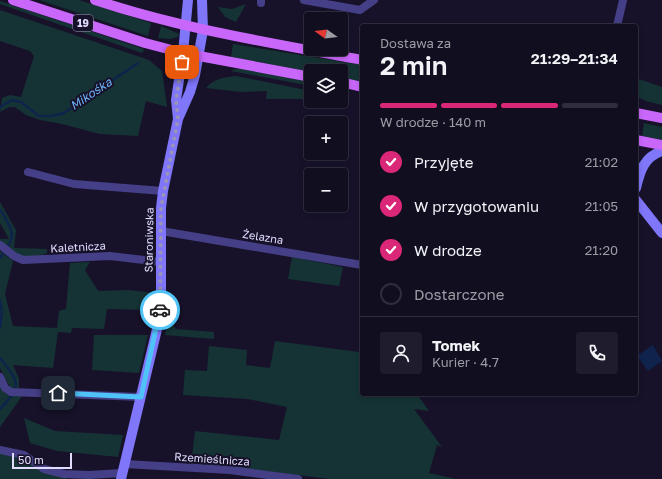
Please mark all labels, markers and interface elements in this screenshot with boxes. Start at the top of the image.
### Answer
north arrow [304,12,348,56]
map controls [304,12,348,212]
road number: 19 [73,15,93,31]
text: Dostawa za [380,35,451,51]
pin [165,45,199,79]
text: 21:29–21:34 [531,49,618,67]
text: 2 min [380,50,448,81]
icon: bag [171,51,193,73]
button: layers [304,64,348,108]
water label: Mikośka [67,74,115,113]
text: W drodze · 140 m [380,114,486,130]
button: + [304,116,348,160]
icon: check [380,151,402,173]
text: Przyjęte [414,153,473,171]
text: 21:02 [585,154,618,170]
button: − [304,168,348,212]
icon: check [380,195,402,217]
text: W przygotowaniu [414,197,539,215]
text: 21:05 [585,198,618,214]
street label: Staroniwska [141,207,156,273]
street label: Żelazna [242,227,284,246]
street label: Kaletnicza [50,239,106,254]
icon: check [380,239,402,261]
text: W drodze [414,241,482,259]
text: 21:20 [585,242,618,258]
text: Dostarczone [414,285,504,303]
courier [140,290,180,330]
icon: car [149,299,171,321]
button: person [380,332,422,374]
button: phone [576,332,618,374]
text: Tomek [432,336,480,354]
text: Kurier · 4.7 [432,354,499,370]
pin [41,376,75,410]
icon: home [47,382,69,404]
street label: Rzemieślnicza [174,449,250,468]
scale bar [12,451,72,470]
text: 50 m [18,453,44,466]

